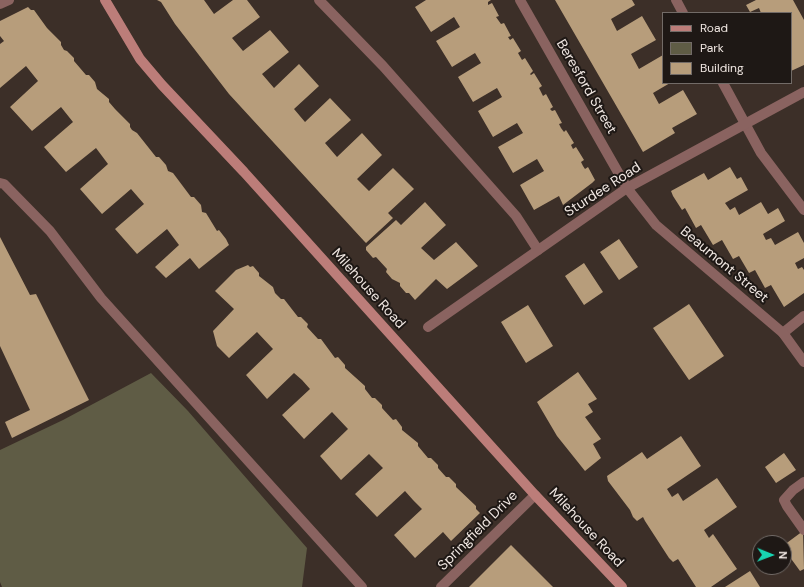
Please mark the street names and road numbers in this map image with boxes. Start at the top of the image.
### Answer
street label: Beresford Street [552,37,620,137]
street label: Sturdee Road [562,159,644,221]
street label: Beaumont Street [677,223,771,307]
street label: Milehouse Road [328,246,408,332]
street label: Milehouse Road [545,485,627,571]
street label: Springfield Drive [435,488,521,574]

